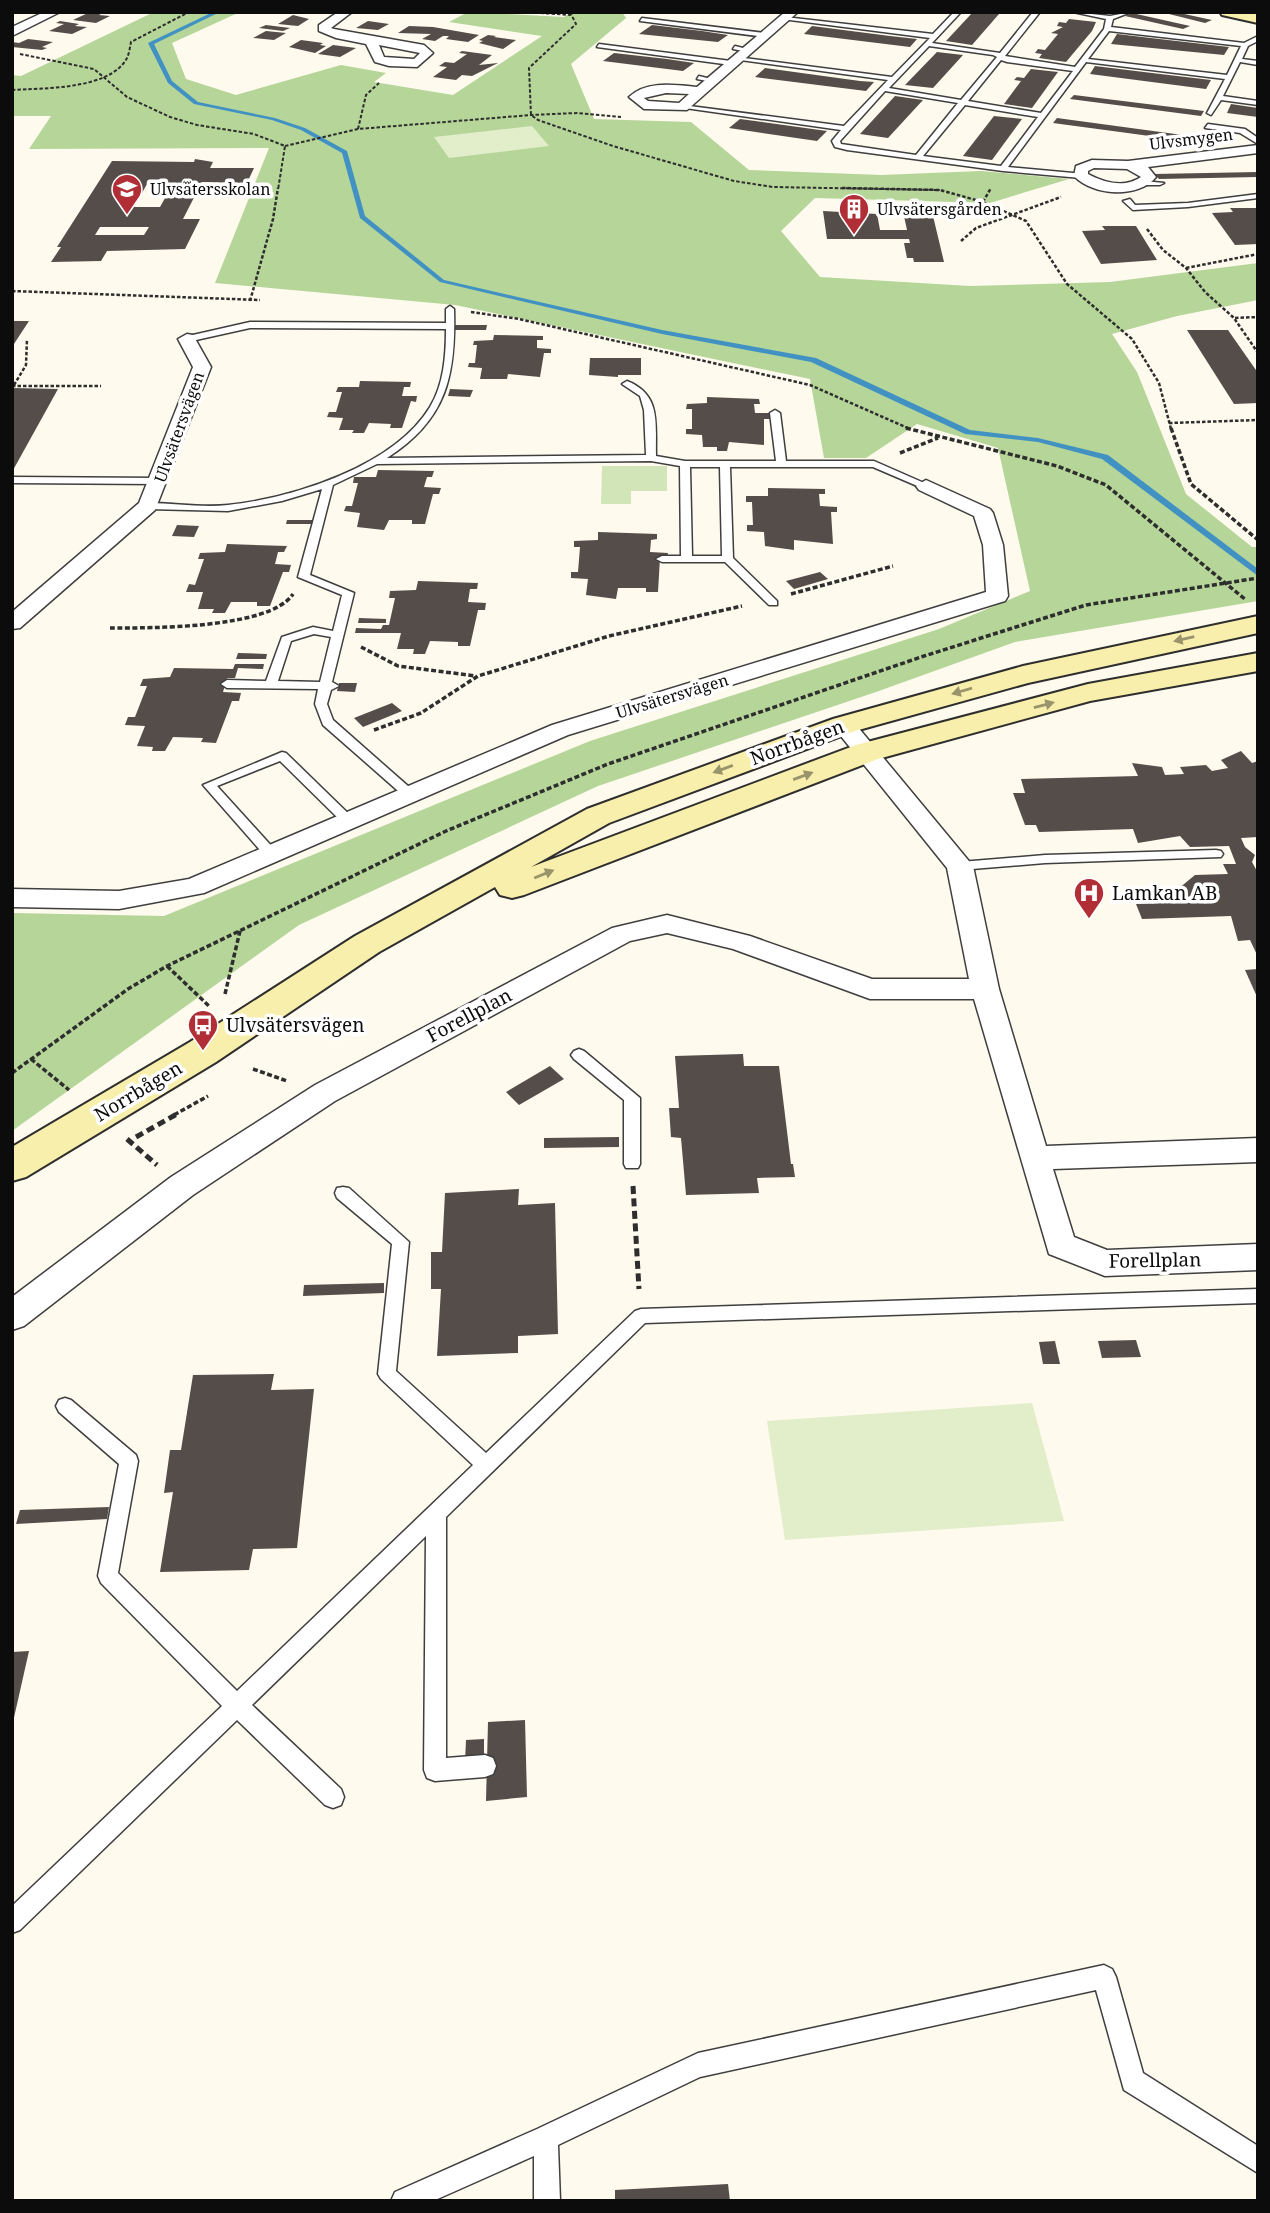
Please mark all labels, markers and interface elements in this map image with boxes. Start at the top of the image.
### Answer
street label: Ulvsmygen [1148,123,1234,155]
school or university icon: Ulvsätersskolan [110,172,144,216]
place label: Ulvsätersskolan [150,178,271,200]
building icon: Ulvsätersgården [837,192,871,236]
place label: Ulvsätersgården [877,198,1002,220]
street label: Ulvsätersvägen [149,368,209,486]
one-way arrow [1173,633,1195,644]
street label: Ulvsätersvägen [613,668,731,724]
one-way arrow [952,687,973,697]
one-way arrow [1033,699,1055,710]
street label: Norrbågen [746,713,848,771]
one-way arrow [712,764,733,775]
one-way arrow [792,770,813,781]
one-way arrow [534,869,555,880]
hospital icon: Lamkan AB [1072,876,1106,920]
place label: Lamkan AB [1112,880,1217,906]
street label: Forellplan [422,982,516,1048]
bus stop icon: Ulvsätersvägen [186,1008,220,1052]
place label: Ulvsätersvägen [226,1012,365,1038]
street label: Norrbågen [89,1055,187,1127]
street label: Forellplan [1108,1246,1202,1274]

